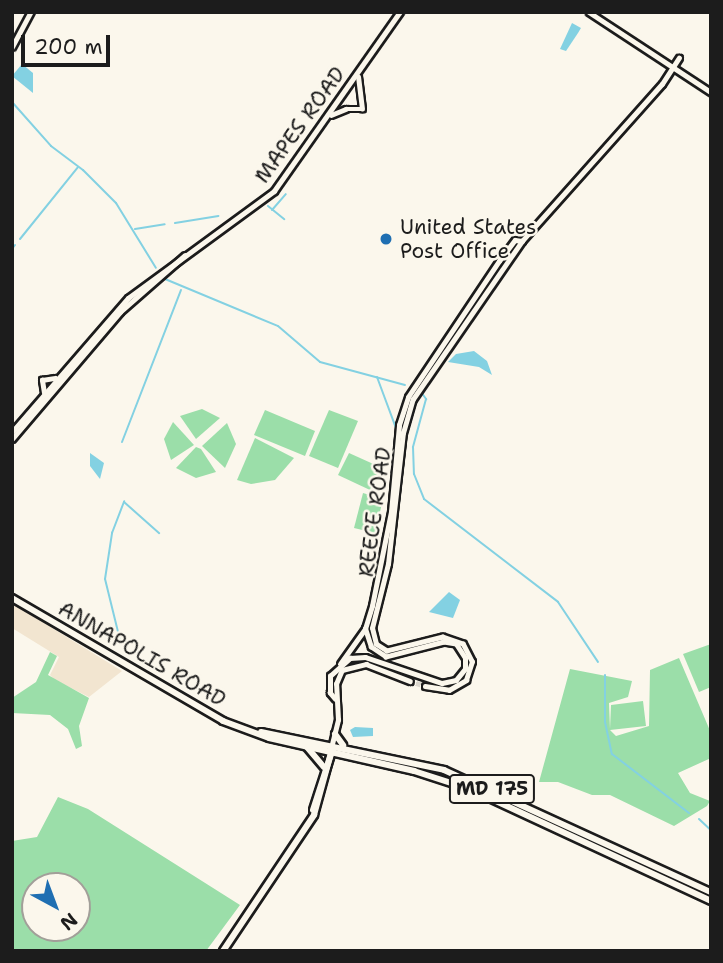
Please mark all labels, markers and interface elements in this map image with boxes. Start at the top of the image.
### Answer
scale bar [24,21,114,65]
text: 200 m [34,33,103,61]
street label: MAPES ROAD [249,62,351,188]
place label: United States Post Office [400,214,537,264]
marker: United States Post Office [378,231,394,247]
street label: REECE ROAD [353,446,397,578]
street label: ANNAPOLIS ROAD [54,596,230,712]
road number: MD 175 [448,774,536,804]
north arrow [21,872,91,942]
text: N [55,907,83,936]

